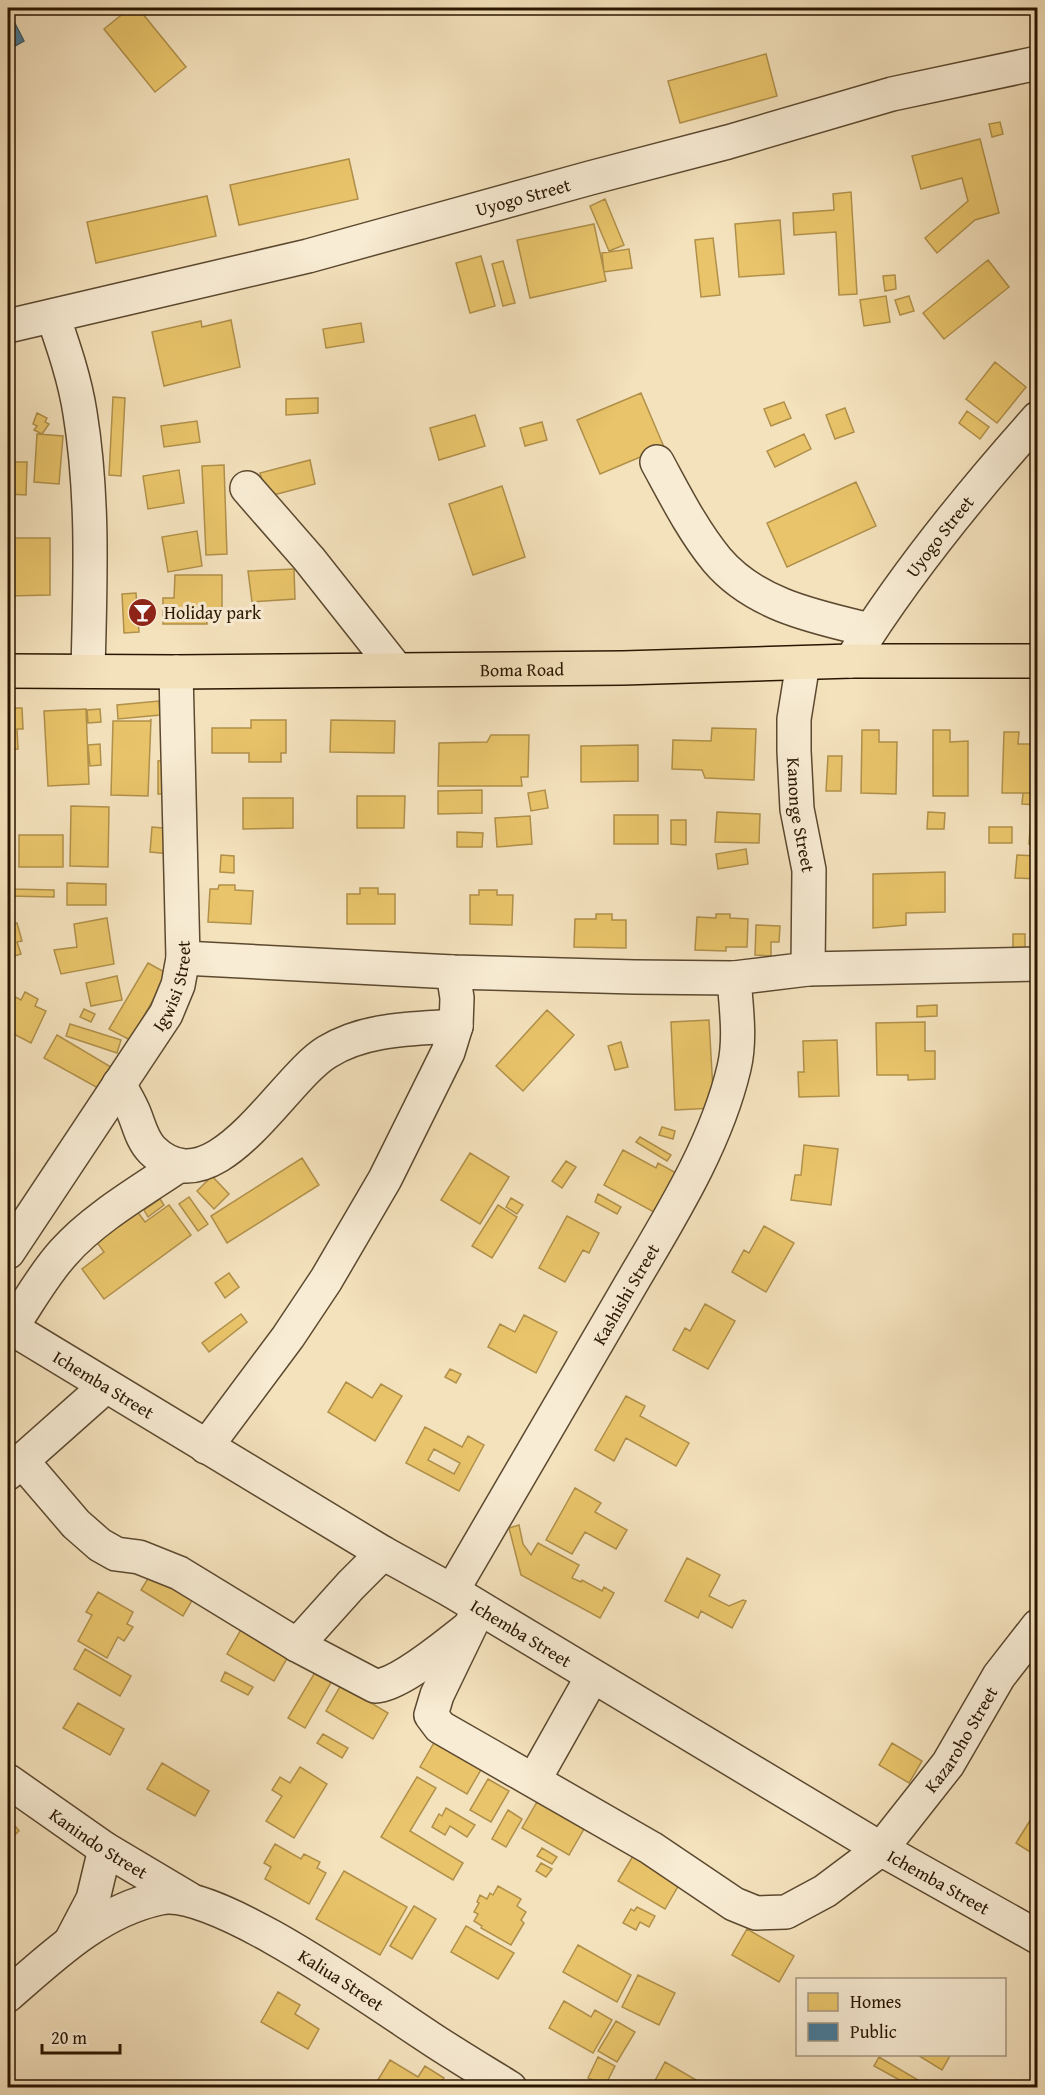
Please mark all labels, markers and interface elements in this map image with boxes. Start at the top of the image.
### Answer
street label: Uyogo Street [472,170,574,223]
street label: Uyogo Street [899,489,980,583]
bar icon: Holiday park [127,596,159,628]
place label: Holiday park [164,599,262,626]
street label: Boma Road [480,655,565,683]
street label: Kanonge Street [781,757,823,875]
street label: Igwisi Street [145,939,197,1036]
street label: Kashishi Street [585,1238,666,1350]
street label: Ichemba Street [48,1343,160,1425]
street label: Ichemba Street [466,1592,578,1674]
street label: Kazaroho Street [917,1680,1004,1798]
street label: Kanindo Street [44,1801,154,1885]
street label: Ichemba Street [883,1842,996,1921]
street label: Kaliua Street [293,1942,390,2017]
legend [796,1978,1006,2056]
text: Homes [850,1988,901,2015]
scale bar [42,2017,120,2055]
text: Public [850,2018,897,2045]
text: 20 m [51,2024,87,2051]

